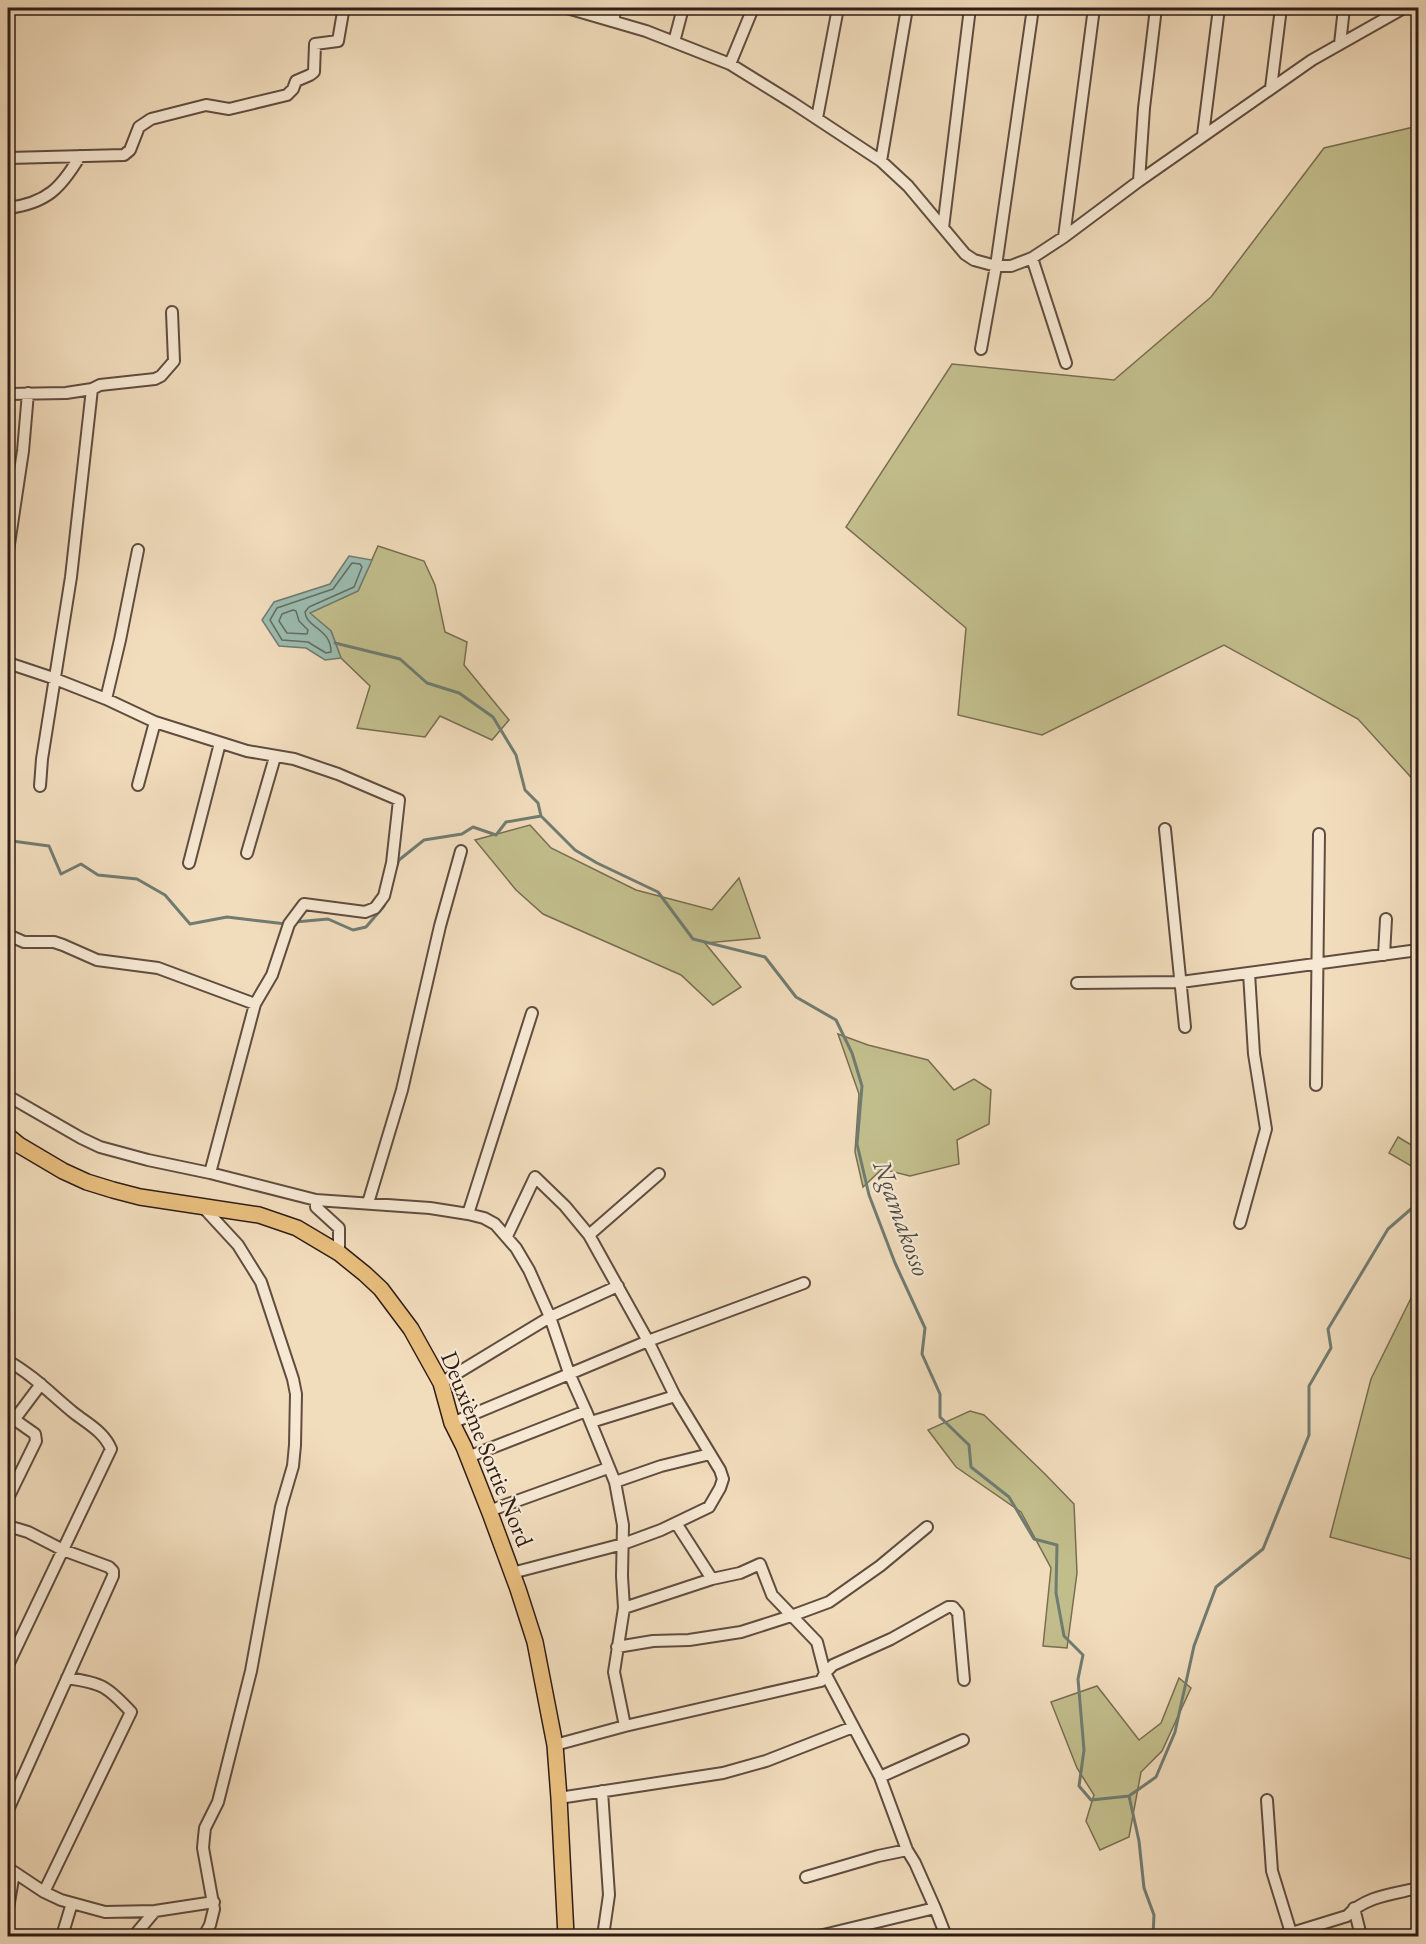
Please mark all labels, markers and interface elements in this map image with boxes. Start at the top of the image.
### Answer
water label: Ngamakosso [865,1154,939,1281]
street label: Deuxième Sortie Nord [434,1346,541,1552]

